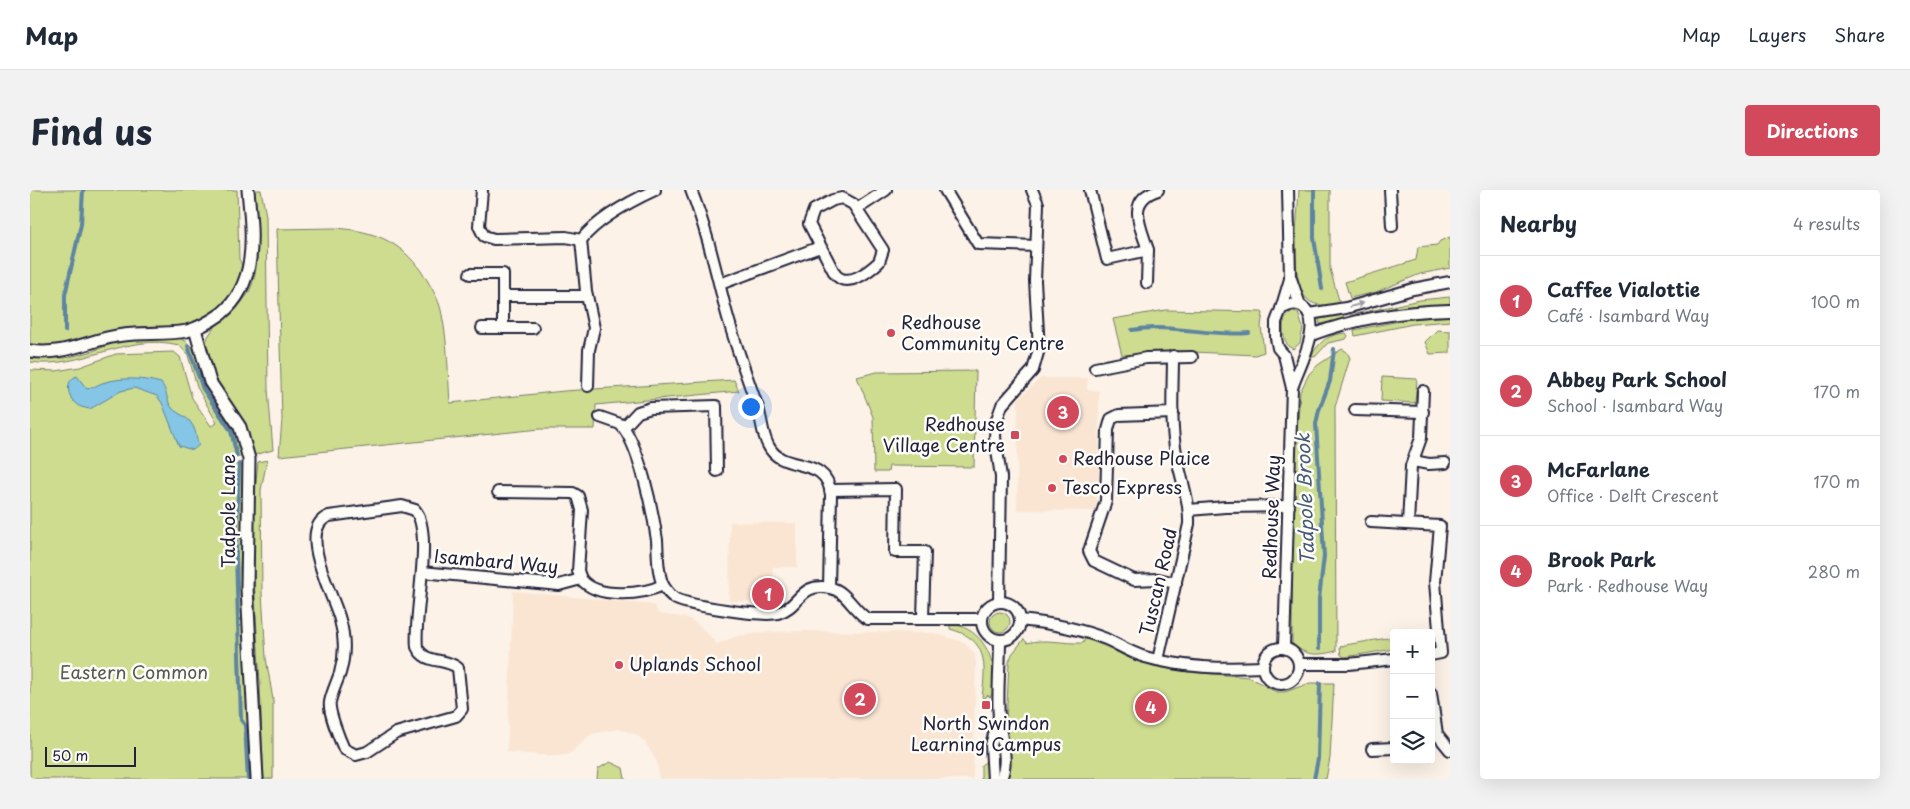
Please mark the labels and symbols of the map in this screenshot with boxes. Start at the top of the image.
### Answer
one-way arrow [1349,301,1364,309]
place label: Redhouse Community Centre [901,308,1064,356]
marker: Redhouse Community Centre [885,327,897,339]
pin: 3 [1047,393,1079,431]
your location [738,394,764,420]
place label: Redhouse Village Centre [883,410,1005,458]
marker: Redhouse Village Centre [1009,429,1021,441]
water label: Tadpole Brook [1288,432,1320,565]
place label: Redhouse Plaice [1073,444,1210,471]
marker: Redhouse Plaice [1057,453,1069,465]
street label: Tadpole Lane [214,454,241,568]
street label: Redhouse Way [1255,454,1286,580]
place label: Tesco Express [1062,473,1182,500]
marker: Tesco Express [1046,482,1058,494]
street label: Tuscan Road [1132,525,1183,638]
street label: Isambard Way [433,542,560,579]
pin: 1 [752,575,784,613]
place label: Uplands School [629,650,761,677]
park label: Eastern Common [60,658,208,685]
marker: Uplands School [613,659,625,671]
pin: 2 [844,680,876,718]
pin: 4 [1135,688,1167,726]
marker: North Swindon Learning Campus [980,699,992,711]
place label: North Swindon Learning Campus [911,709,1061,757]
scale bar [45,744,136,767]

